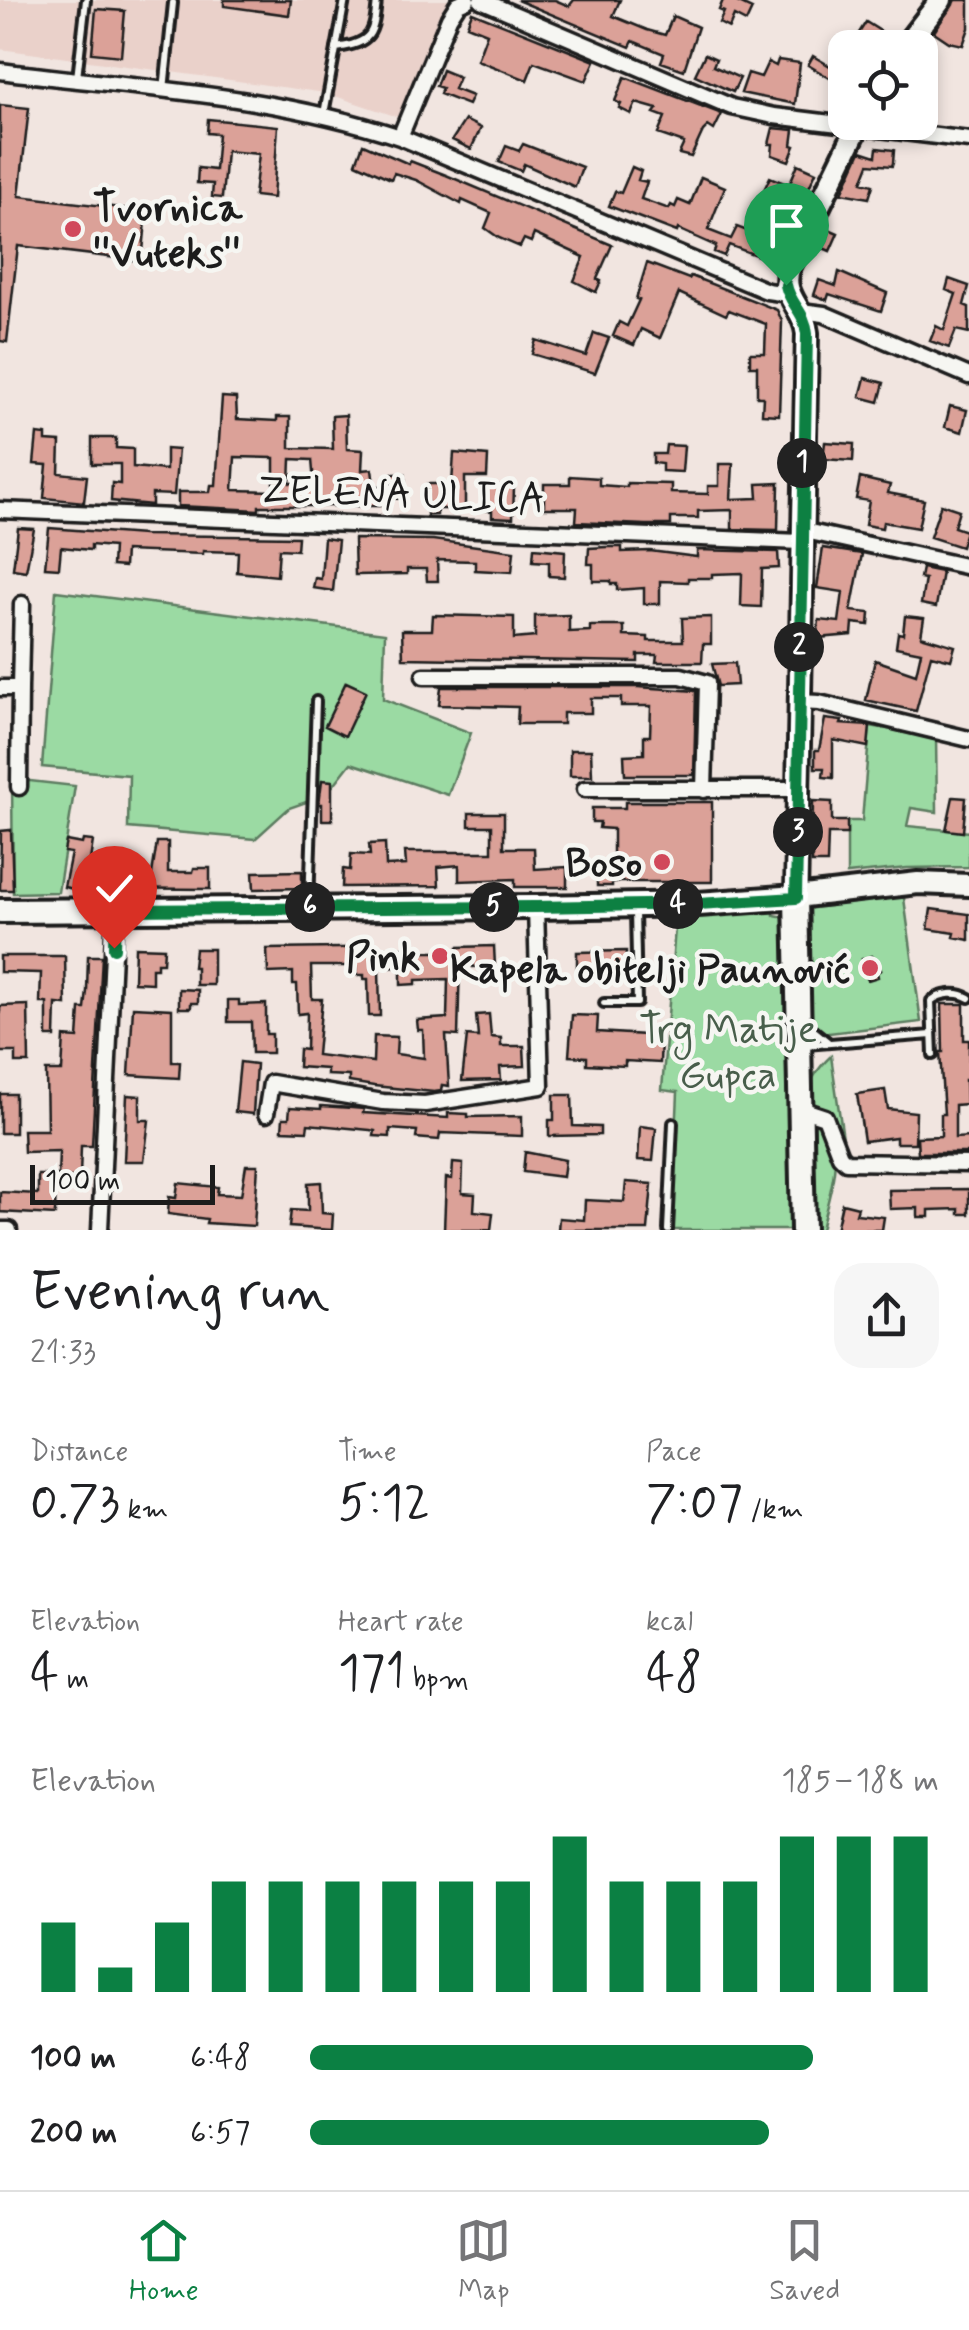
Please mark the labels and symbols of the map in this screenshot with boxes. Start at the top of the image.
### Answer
place label: Tvornica ''Vuteks'' [93,183,243,281]
pin [744,183,829,286]
marker: Tvornica ''Vuteks'' [62,218,84,240]
pin: 1 [777,438,827,488]
street label: ZELENA ULICA [257,465,546,527]
pin: 2 [774,622,824,672]
pin: 3 [773,807,823,857]
place label: Boso [565,839,642,891]
pin [72,846,157,949]
marker: Boso [651,851,673,873]
pin: 4 [653,879,703,929]
pin: 6 [285,882,335,932]
pin: 5 [469,882,519,932]
place label: Pink [346,933,420,985]
marker: Pink [429,945,451,967]
place label: Kapela obitelji Paunović [450,945,850,997]
marker: Kapela obitelji Paunović [859,957,881,979]
park label: Trg Matije Gupca [639,1005,817,1103]
scale bar [30,1160,215,1204]

